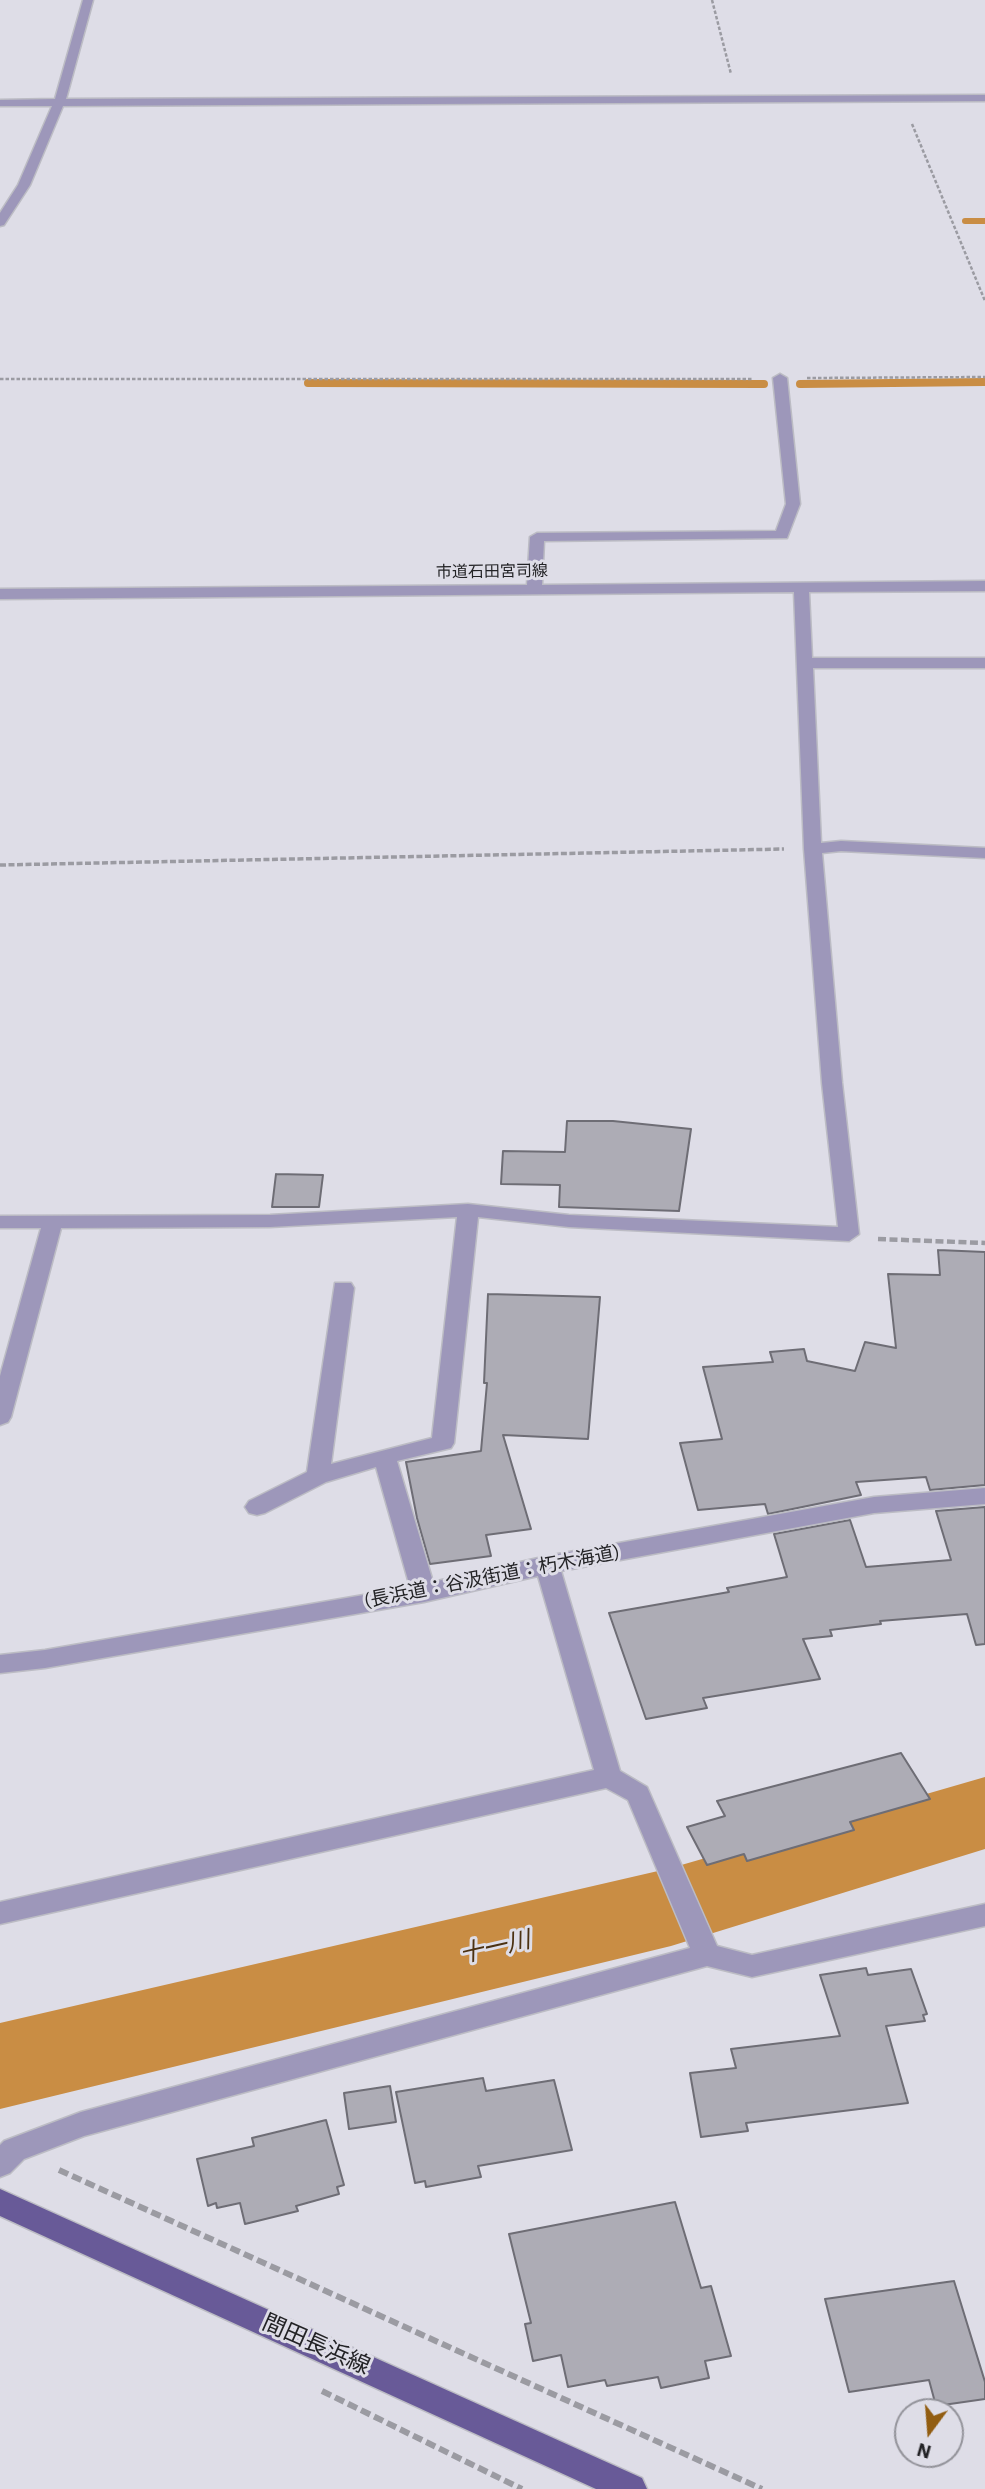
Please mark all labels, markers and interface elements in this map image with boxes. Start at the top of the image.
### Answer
street label: 市道石田宮司線 [436,561,548,583]
street label: (長浜道：谷汲街道：朽木海道) [362,1541,622,1613]
water label: 十一川 [457,1926,533,1970]
street label: 間田長浜線 [258,2309,374,2381]
north arrow [894,2398,964,2468]
text: N [914,2438,934,2465]

